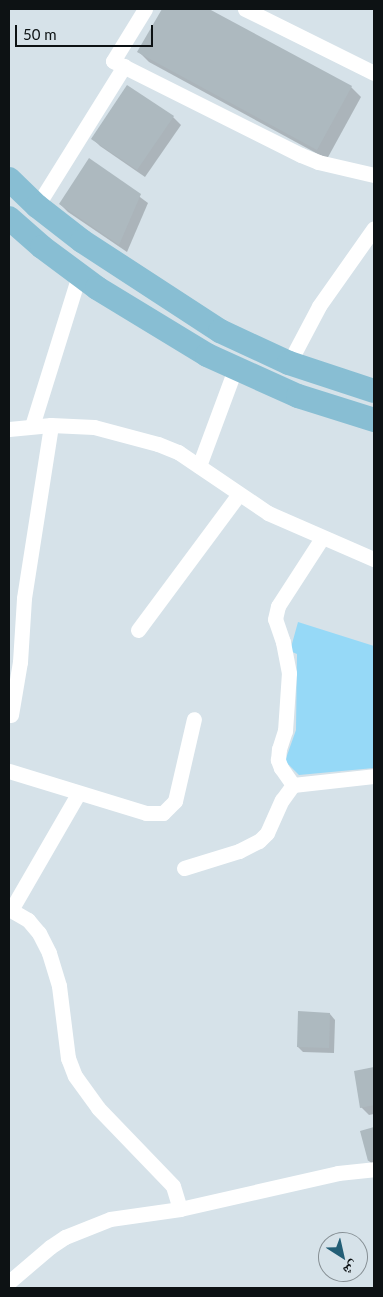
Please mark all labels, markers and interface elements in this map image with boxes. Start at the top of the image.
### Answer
scale bar [18,15,155,47]
text: 50 m [23,25,57,43]
north arrow [318,1232,368,1282]
text: ش [340,1258,362,1280]

